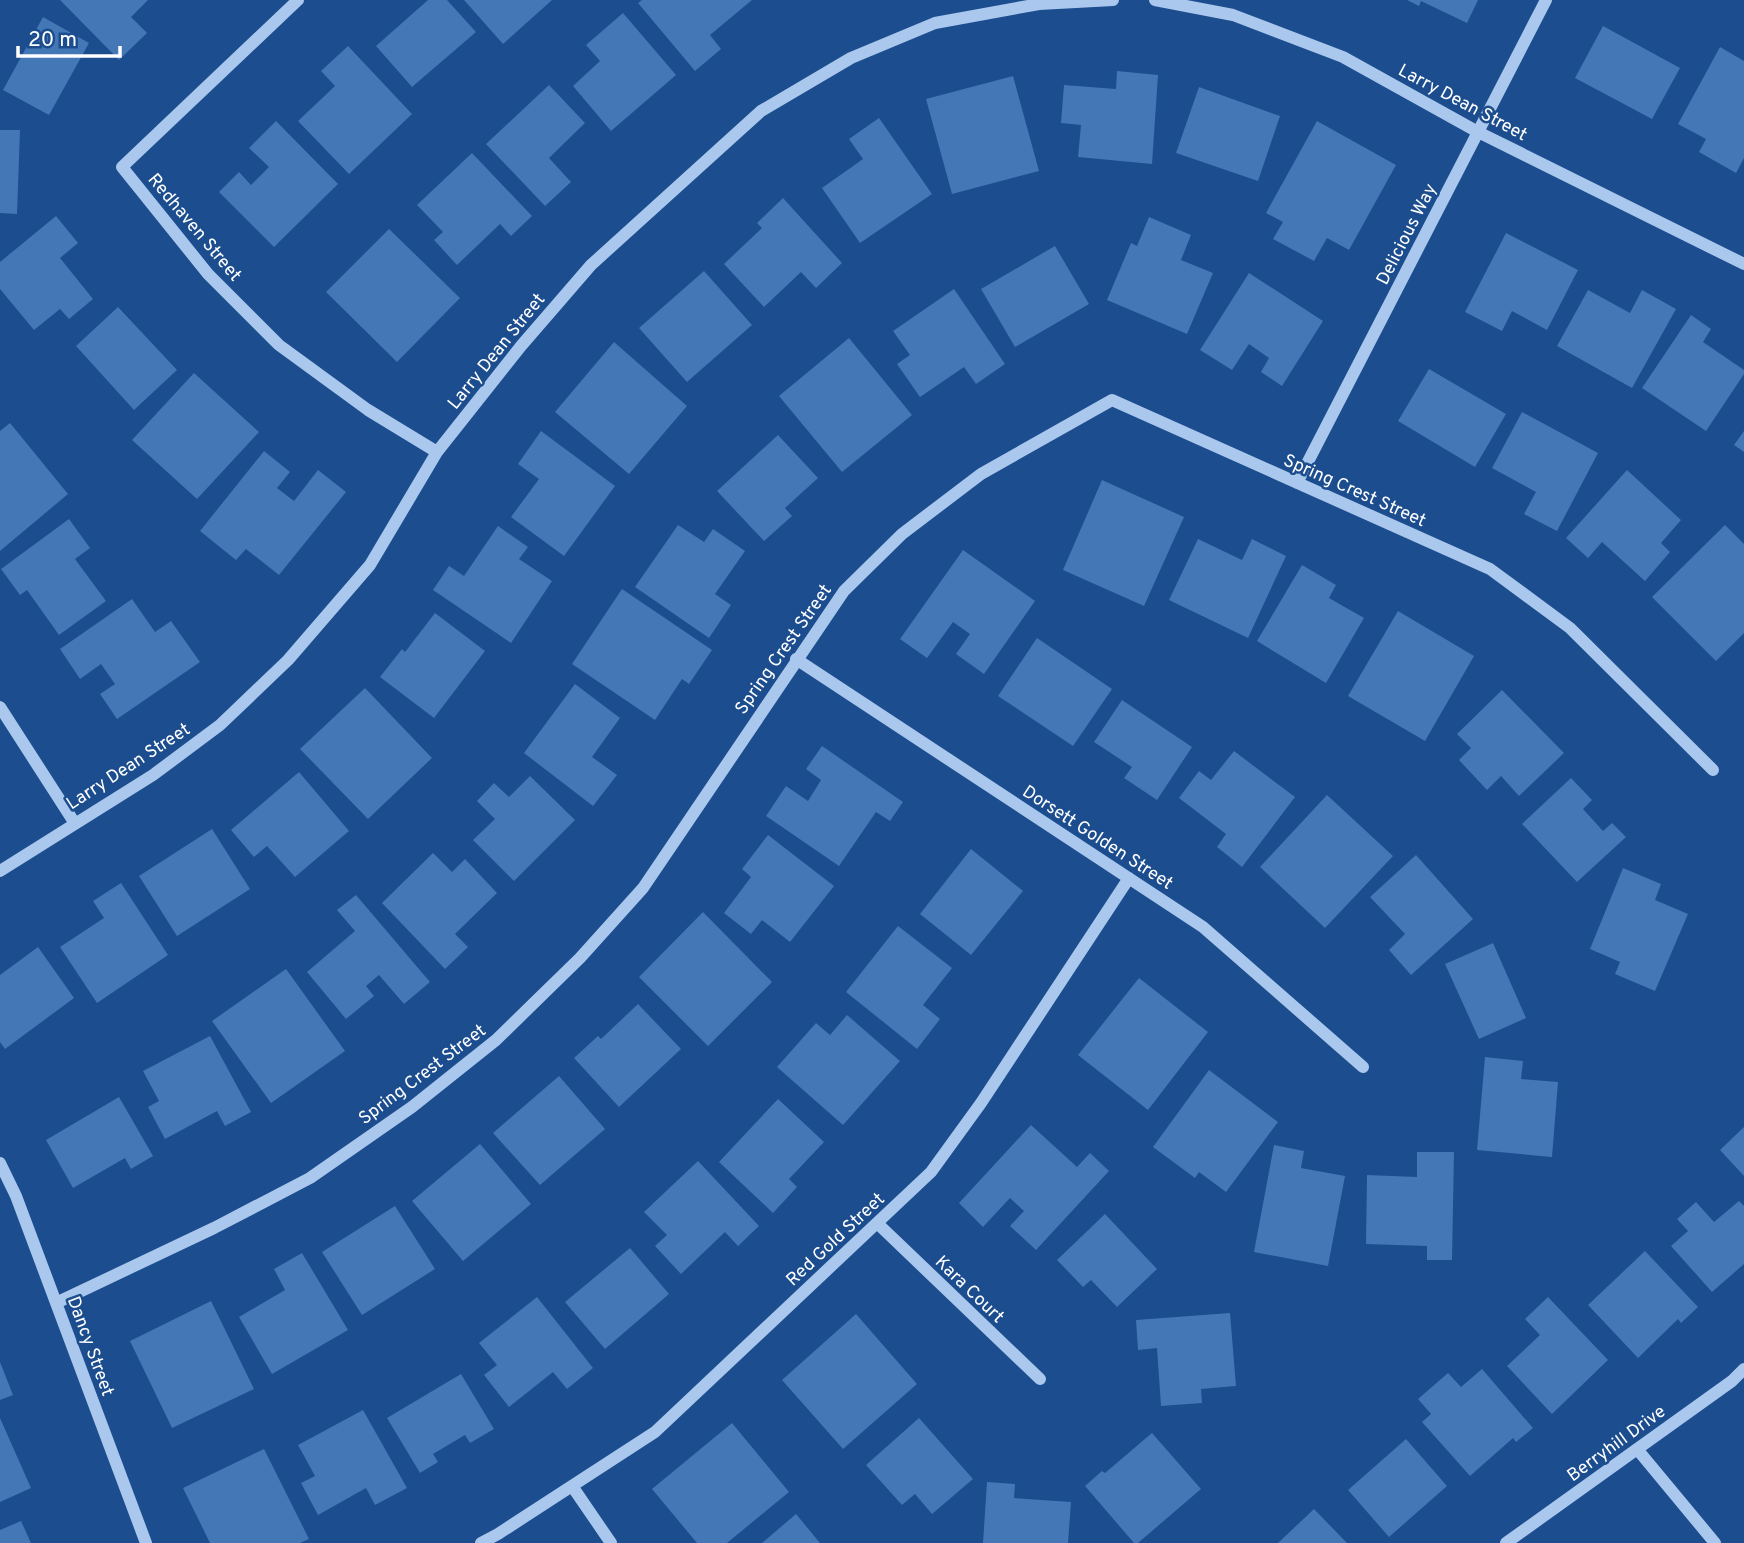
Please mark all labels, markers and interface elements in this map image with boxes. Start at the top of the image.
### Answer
scale bar [18,14,119,58]
text: 20 m [28,27,77,54]
street label: Larry Dean Street [1394,60,1531,147]
street label: Redhaven Street [142,169,246,287]
street label: Delicious Way [1372,180,1443,289]
street label: Larry Dean Street [443,289,551,415]
street label: Spring Crest Street [1280,450,1429,533]
street label: Spring Crest Street [731,580,838,719]
street label: Larry Dean Street [63,719,195,816]
street label: Dorsett Golden Street [1017,781,1177,896]
street label: Spring Crest Street [355,1020,491,1131]
street label: Red Gold Street [782,1188,890,1292]
street label: Kara Court [929,1251,1009,1329]
street label: Dancy Street [61,1293,118,1400]
street label: Berryhill Drive [1563,1401,1671,1488]

